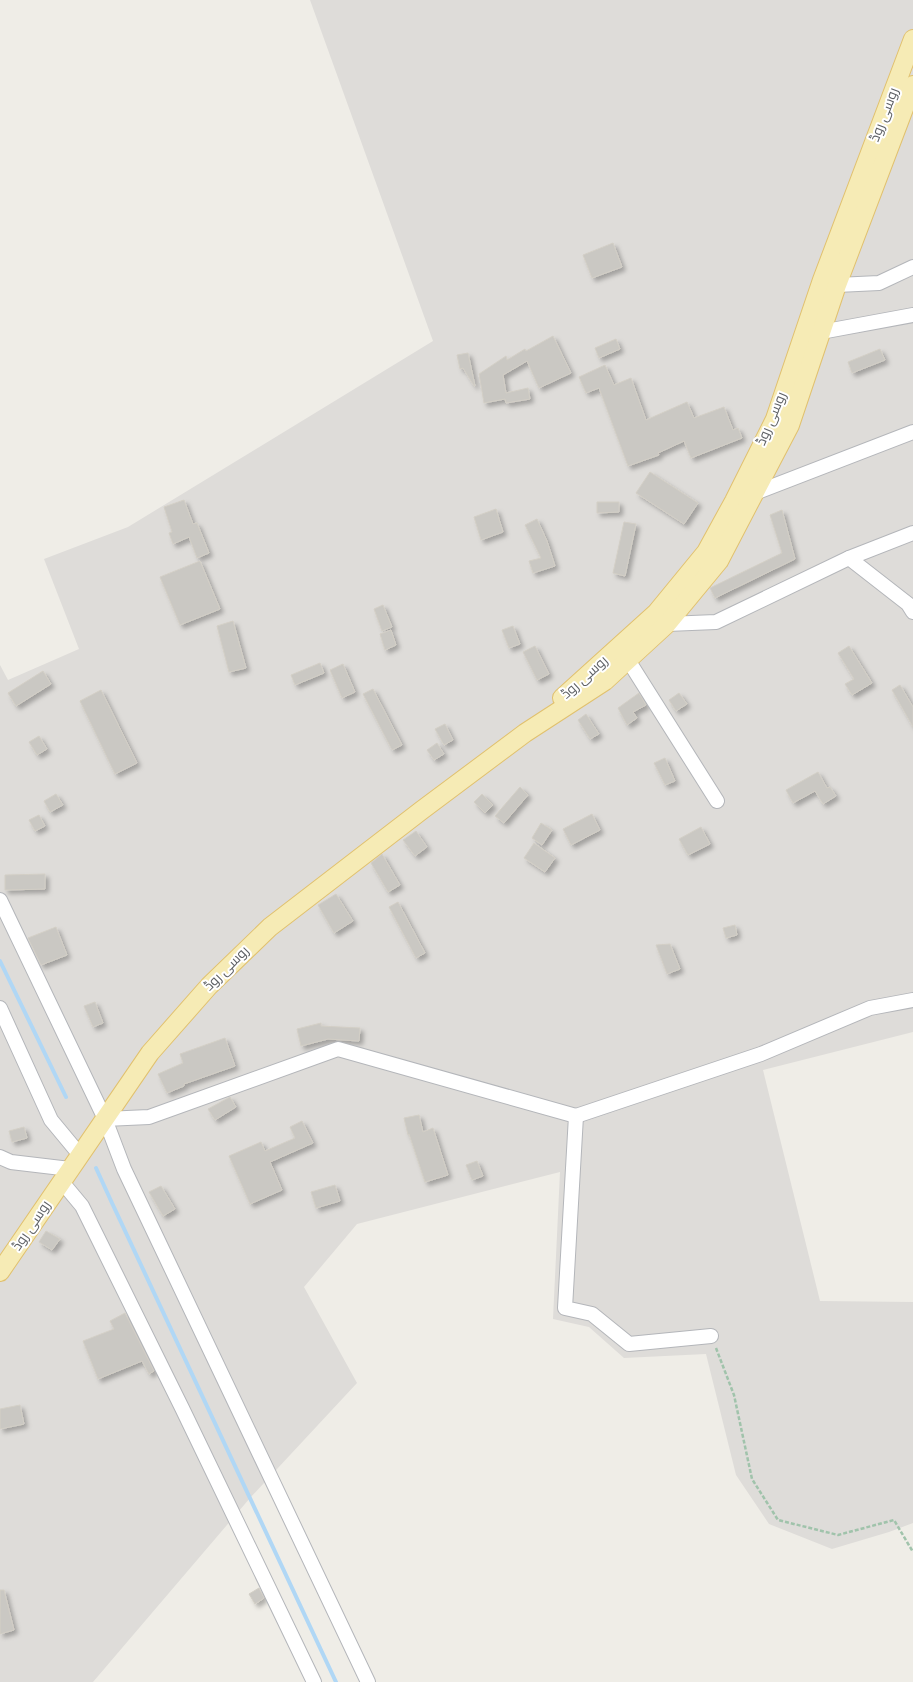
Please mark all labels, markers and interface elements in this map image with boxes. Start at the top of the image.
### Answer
street label: روسی روڈ [867,86,903,144]
street label: روسی روڈ [753,390,791,448]
street label: روسی روڈ [558,653,612,703]
street label: روسی روڈ [201,943,253,995]
street label: روسی روڈ [9,1198,55,1254]

